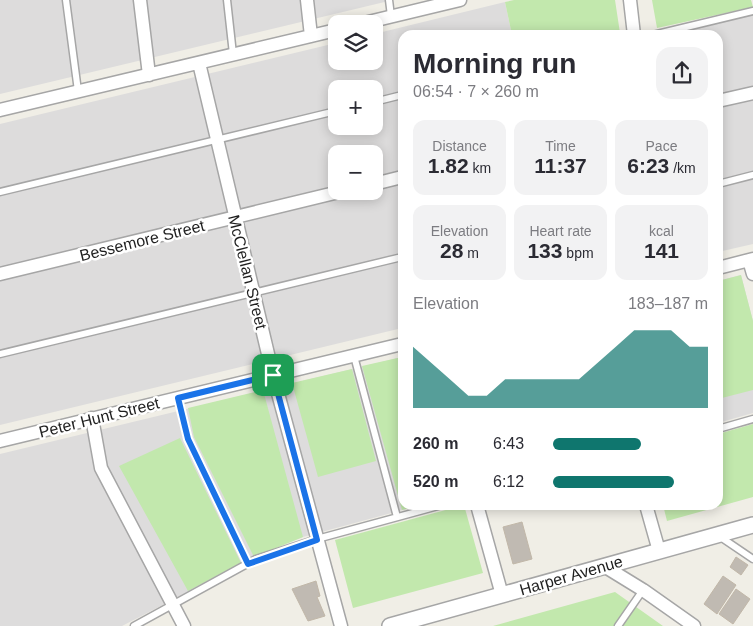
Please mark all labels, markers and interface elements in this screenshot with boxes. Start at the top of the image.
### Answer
map controls [328,15,383,200]
button: layers [328,15,383,70]
button: share [656,47,708,99]
text: Morning run [413,48,576,79]
button: + [328,80,383,135]
text: 06:54 · 7 × 260 m [413,83,539,100]
text: Distance [432,138,487,154]
text: Time [545,138,576,154]
text: Pace [646,138,677,154]
button: − [328,145,383,200]
text: 1.82 [428,154,469,177]
text: 11:37 [534,154,587,177]
text: 6:23 [627,154,669,177]
text: km [469,160,491,176]
text: /km [669,160,696,176]
street label: McClellan Street [225,213,270,332]
street label: Bessemore Street [78,217,207,264]
text: Elevation [431,223,488,239]
text: Heart rate [529,223,592,239]
text: kcal [649,223,674,239]
text: 28 [440,239,463,262]
text: 133 [527,239,562,262]
text: 141 [644,239,679,262]
text: m [463,245,479,261]
text: bpm [562,245,594,261]
text: Elevation [413,295,479,312]
text: 183–187 m [628,295,708,312]
pin [252,354,294,396]
icon: arrive [259,361,287,389]
street label: Peter Hunt Street [37,394,162,441]
text: 260 m [413,435,458,452]
text: 6:43 [493,435,524,452]
text: 520 m [413,473,458,490]
text: 6:12 [493,473,524,490]
street label: Harper Avenue [518,553,625,598]

